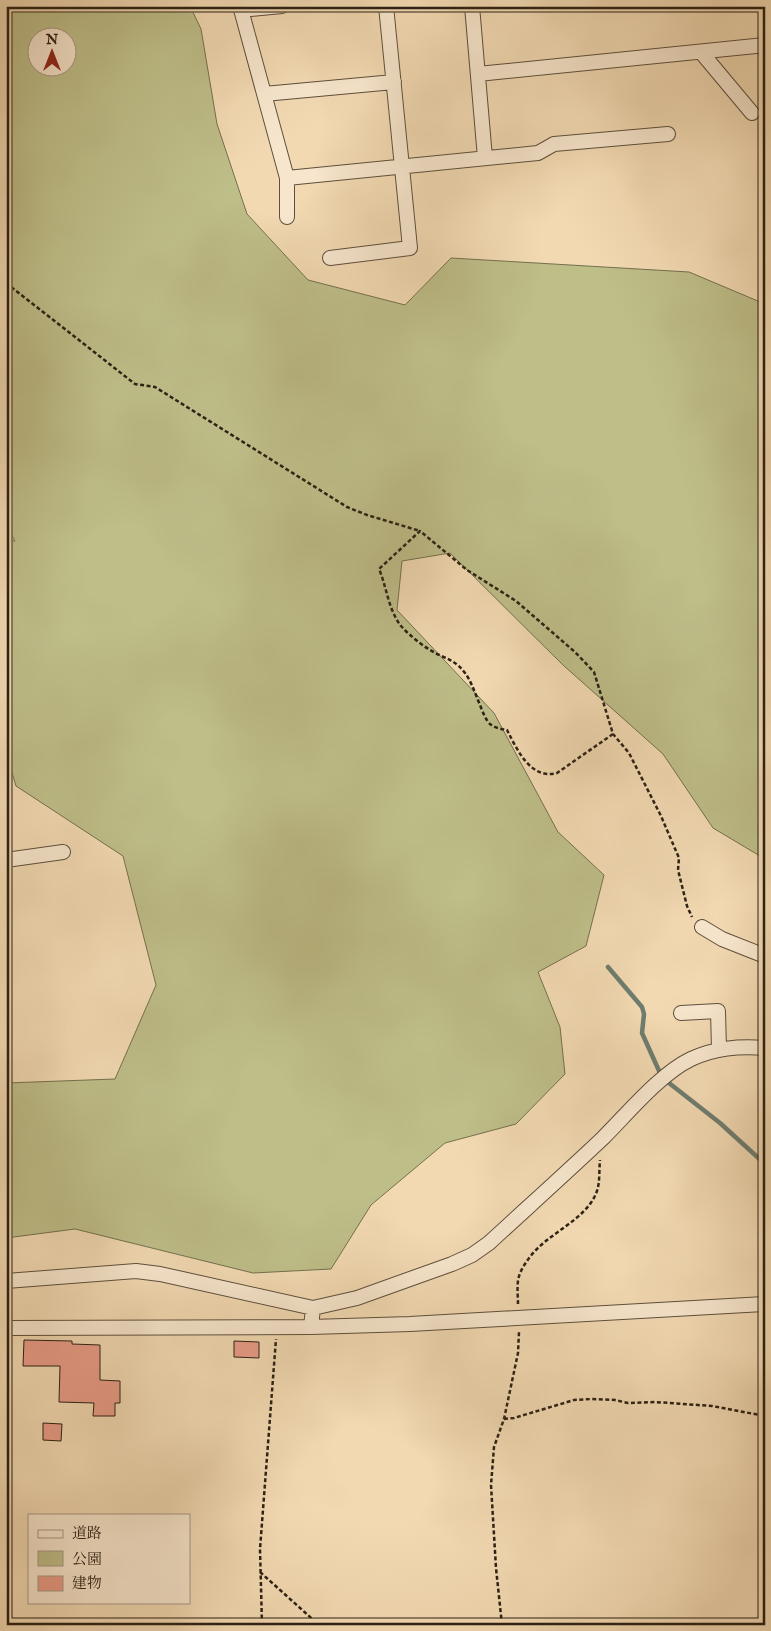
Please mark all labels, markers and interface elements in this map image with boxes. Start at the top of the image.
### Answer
north arrow [28,28,78,78]
text: N [45,31,58,49]
legend [28,1514,190,1604]
text: 道路 [72,1524,102,1543]
text: 公園 [72,1550,102,1569]
text: 建物 [72,1574,102,1593]

